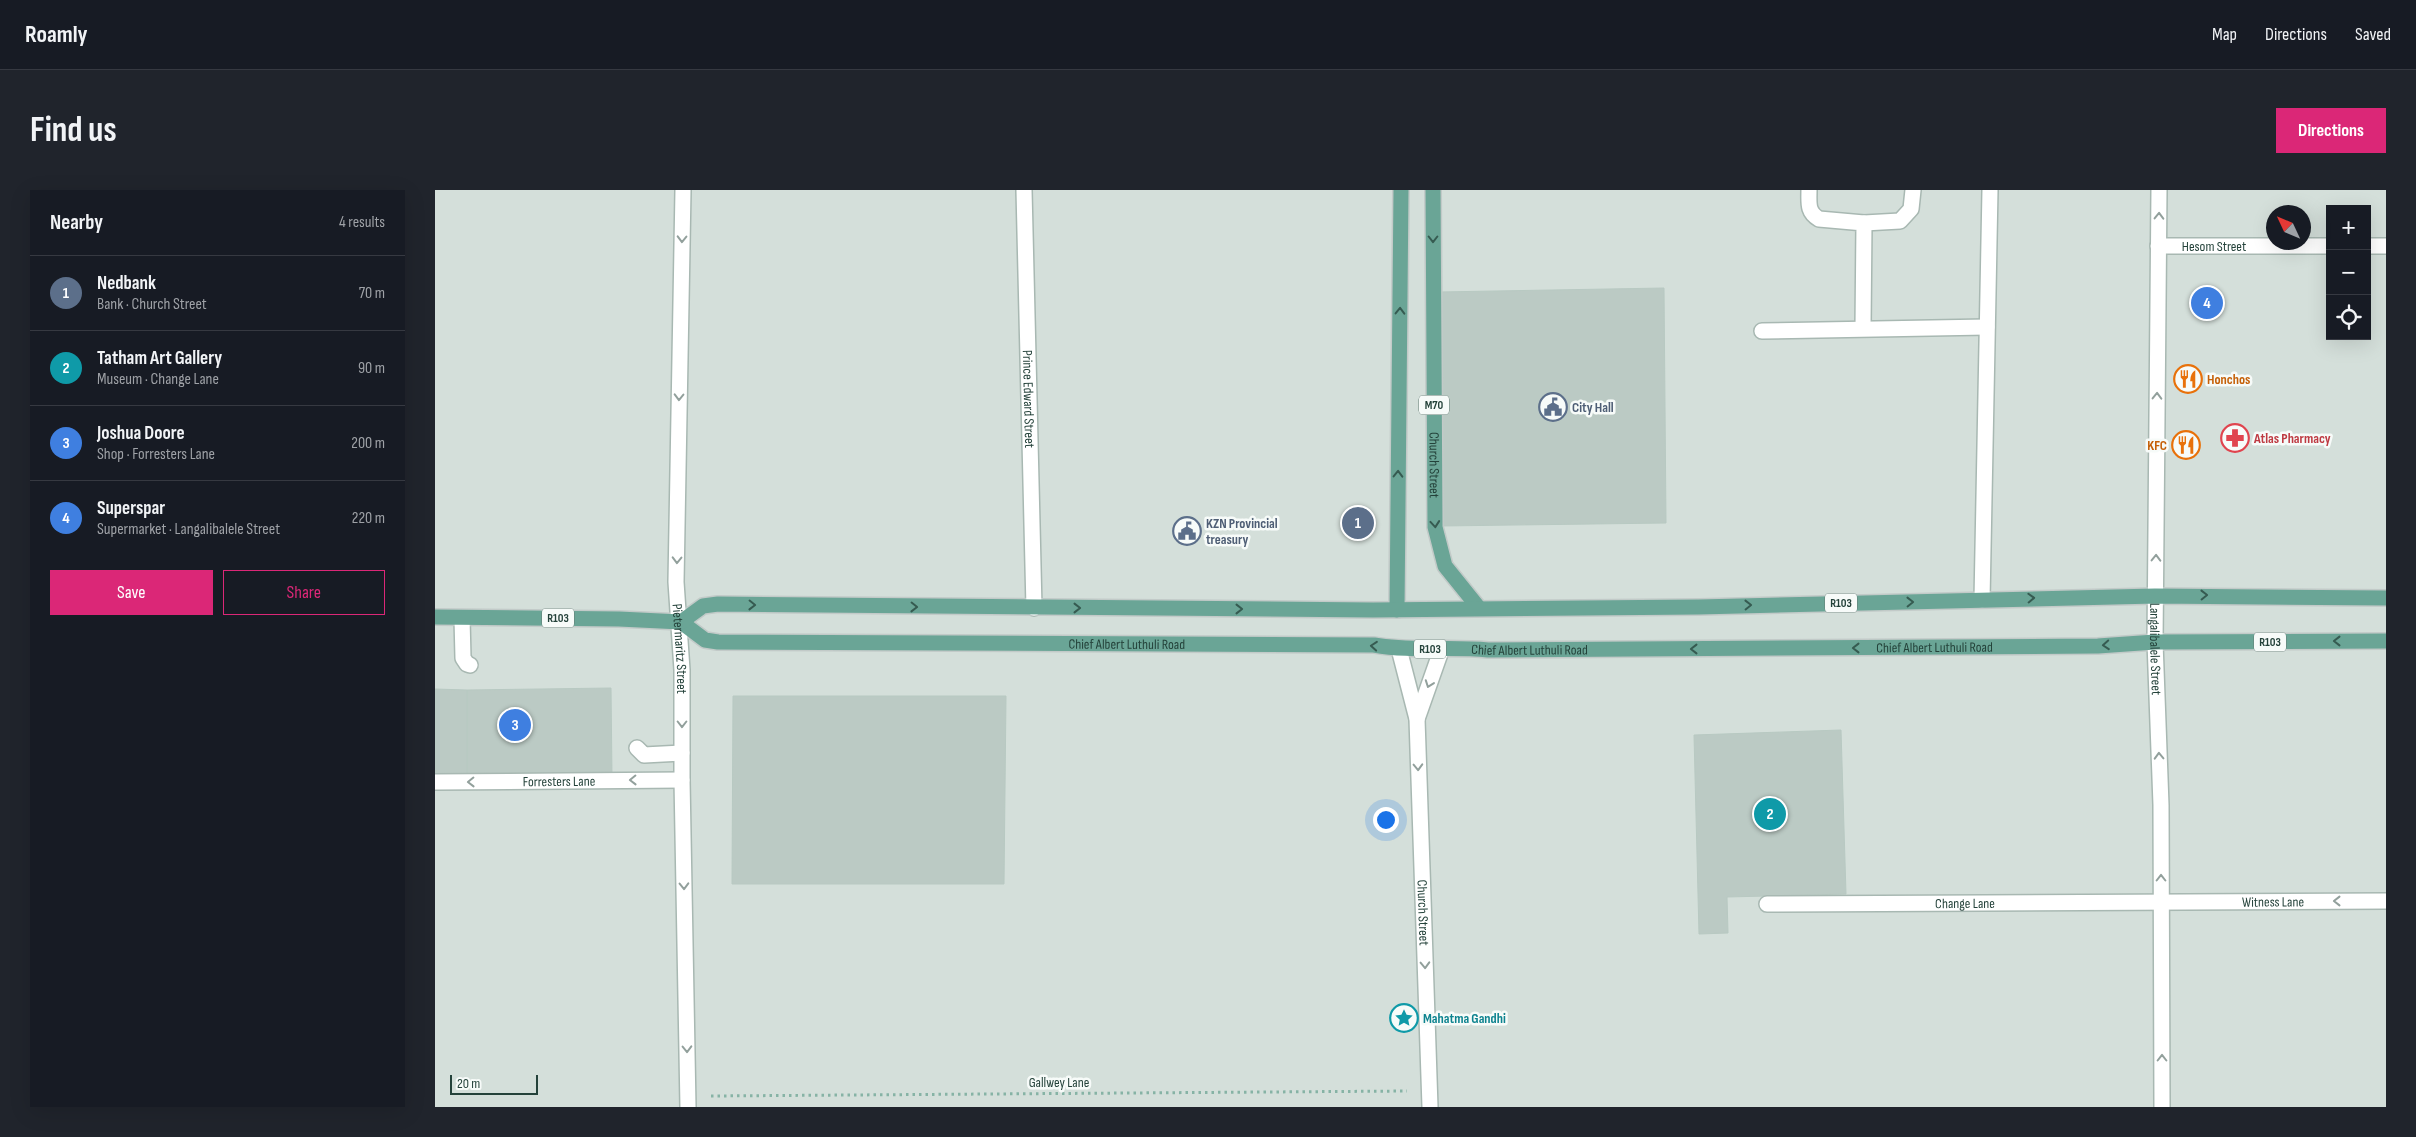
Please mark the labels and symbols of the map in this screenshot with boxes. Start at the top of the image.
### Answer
north arrow [2266,205,2311,250]
one-way arrow [2154,212,2164,220]
one-way arrow [677,235,687,243]
one-way arrow [1428,235,1439,243]
street label: Hesom Street [2182,238,2246,255]
pin: 4 [2191,284,2223,322]
one-way arrow [1395,307,1405,314]
street label: Prince Edward Street [1019,350,1038,448]
restaurant icon: Honchos [2173,364,2203,394]
place label: Honchos [2207,371,2250,388]
public building icon: City Hall [1538,392,1568,422]
one-way arrow [2152,392,2162,400]
one-way arrow [674,394,684,401]
road number: M70 [1419,396,1449,414]
place label: City Hall [1572,399,1614,416]
pharmacy icon: Atlas Pharmacy [2220,423,2250,453]
restaurant icon: KFC [2171,430,2201,460]
place label: Atlas Pharmacy [2253,430,2331,447]
street label: Church Street [1425,432,1443,498]
place label: KFC [2147,437,2167,454]
one-way arrow [1393,469,1403,477]
pin: 1 [1342,504,1374,542]
place label: KZN Provincial treasury [1206,515,1278,548]
public building icon: KZN Provincial treasury [1172,516,1202,546]
one-way arrow [1430,520,1441,528]
one-way arrow [2150,554,2161,562]
one-way arrow [672,556,682,564]
one-way arrow [2200,590,2208,600]
road number: R103 [1825,593,1857,612]
one-way arrow [2027,593,2035,604]
one-way arrow [1907,596,1915,607]
one-way arrow [748,600,756,610]
one-way arrow [1744,600,1752,611]
one-way arrow [910,601,918,612]
street label: Pietermaritz Street [669,603,690,694]
one-way arrow [1073,603,1081,613]
street label: Langalibalele Street [2146,603,2165,695]
one-way arrow [1236,604,1243,614]
road number: R103 [542,608,574,628]
road number: R103 [2254,632,2286,652]
street label: Chief Albert Luthuli Road [1068,636,1185,653]
one-way arrow [2333,636,2341,646]
road number: R103 [1414,639,1446,658]
street label: Chief Albert Luthuli Road [1876,639,1993,656]
one-way arrow [2102,640,2110,651]
one-way arrow [1370,641,1378,652]
street label: Chief Albert Luthuli Road [1471,641,1588,659]
one-way arrow [1852,643,1860,653]
one-way arrow [1690,644,1698,654]
one-way arrow [1425,679,1435,687]
pin: 3 [499,706,531,744]
one-way arrow [677,720,687,728]
one-way arrow [2154,752,2165,760]
one-way arrow [1413,764,1424,772]
street label: Forresters Lane [523,773,595,790]
one-way arrow [629,775,636,785]
one-way arrow [466,777,474,787]
pin: 2 [1754,795,1786,833]
your location [1373,807,1399,833]
one-way arrow [2156,874,2166,882]
street label: Church Street [1413,879,1433,946]
one-way arrow [679,882,689,890]
street label: Witness Lane [2242,893,2304,911]
street label: Change Lane [1935,895,1995,912]
one-way arrow [2333,896,2341,906]
one-way arrow [1420,961,1431,969]
place icon: Mahatma Gandhi [1389,1003,1419,1033]
place label: Mahatma Gandhi [1423,1010,1506,1027]
one-way arrow [682,1045,692,1053]
one-way arrow [2157,1054,2167,1062]
scale bar [450,1072,537,1095]
street label: Gallwey Lane [1029,1074,1089,1091]

